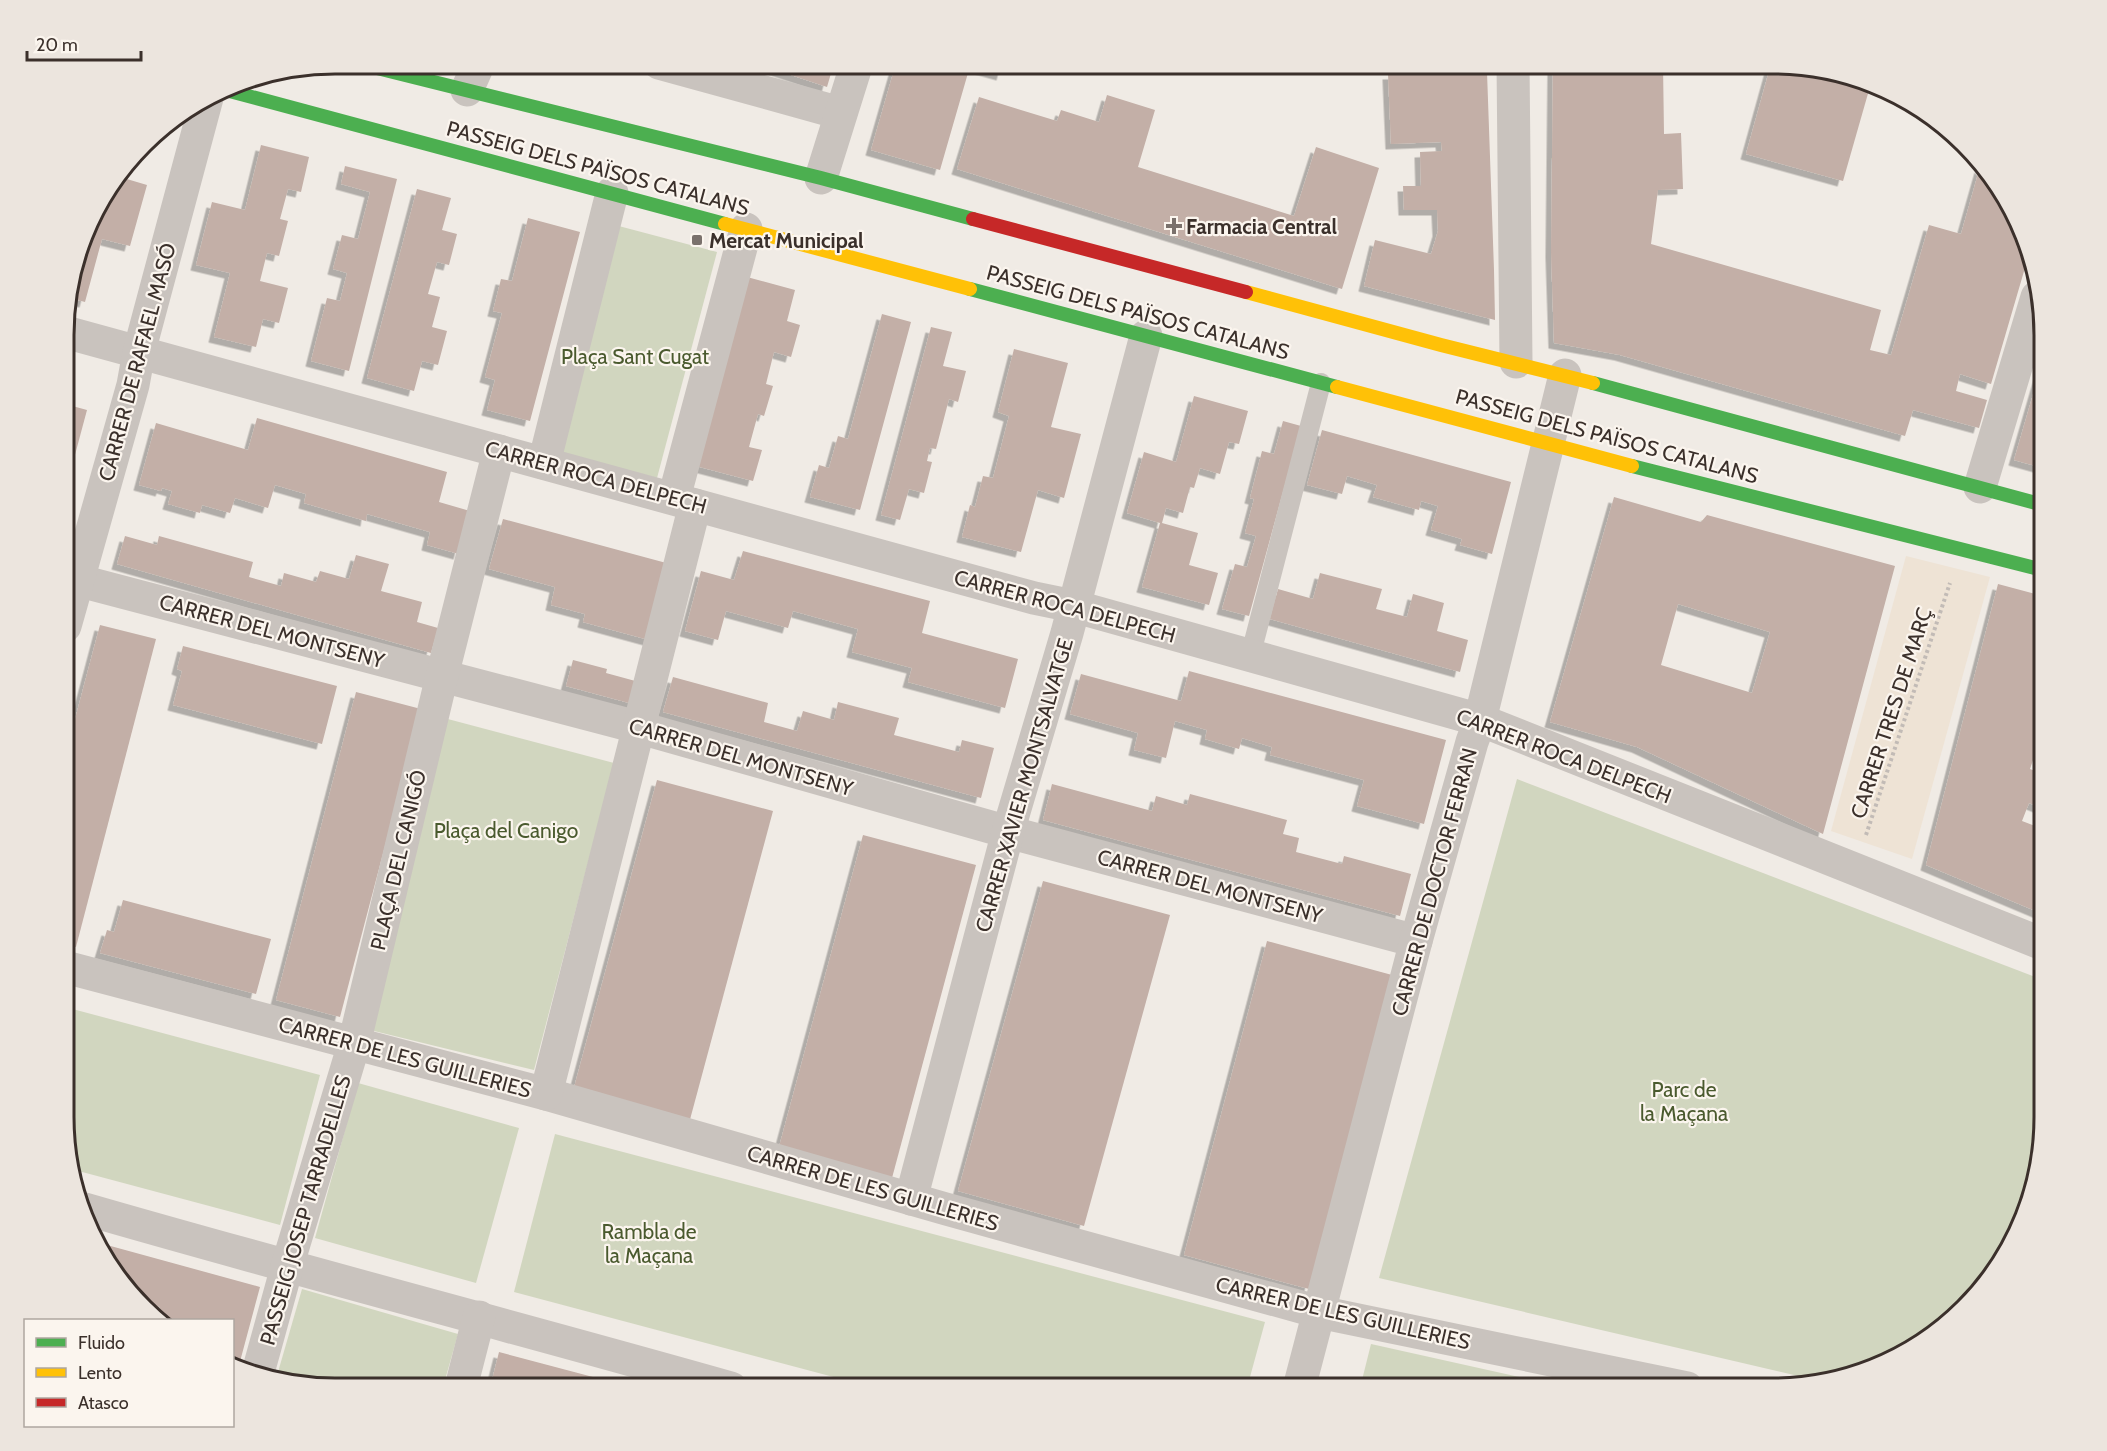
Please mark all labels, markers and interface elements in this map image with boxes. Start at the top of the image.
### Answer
scale bar [27,24,141,62]
text: 20 m [36,34,78,56]
street label: PASSEIG DELS PAÏSOS CATALANS [444,116,752,220]
place label: Farmacia Central [1186,214,1337,239]
marker: Farmacia Central [1167,219,1181,233]
place label: Mercat Municipal [709,228,864,253]
marker: Mercat Municipal [690,233,704,247]
street label: CARRER DE RAFAEL MASÓ [93,240,181,484]
street label: PASSEIG DELS PAÏSOS CATALANS [984,260,1292,364]
park label: Plaça Sant Cugat [561,344,709,369]
street label: PASSEIG DELS PAÏSOS CATALANS [1453,384,1761,488]
street label: CARRER ROCA DELPECH [483,435,709,519]
street label: CARRER ROCA DELPECH [952,564,1178,648]
street label: CARRER DEL MONTSENY [157,589,388,673]
street label: CARRER TRES DE MARÇ [1845,605,1937,821]
street label: CARRER XAVIER MONTSALVATGE [970,635,1078,935]
street label: CARRER ROCA DELPECH [1453,703,1675,809]
street label: CARRER DEL MONTSENY [626,713,857,801]
street label: CARRER DE DOCTOR FERRAN [1386,745,1482,1019]
street label: PLAÇA DEL CANIGÓ [365,767,431,953]
park label: Plaça del Canigo [434,818,578,843]
street label: CARRER DEL MONTSENY [1095,844,1326,928]
street label: CARRER DE LES GUILLERIES [276,1011,534,1103]
street label: PASSEIG JOSEP TARRADELLES [254,1072,356,1348]
park label: Parc de la Maçana [1640,1077,1728,1126]
street label: CARRER DE LES GUILLERIES [744,1140,1002,1236]
park label: Rambla de la Maçana [602,1219,697,1268]
street label: CARRER DE LES GUILLERIES [1213,1272,1473,1354]
legend [24,1319,234,1427]
text: Fluido [78,1332,125,1354]
text: Lento [78,1362,122,1384]
text: Atasco [78,1392,129,1414]

